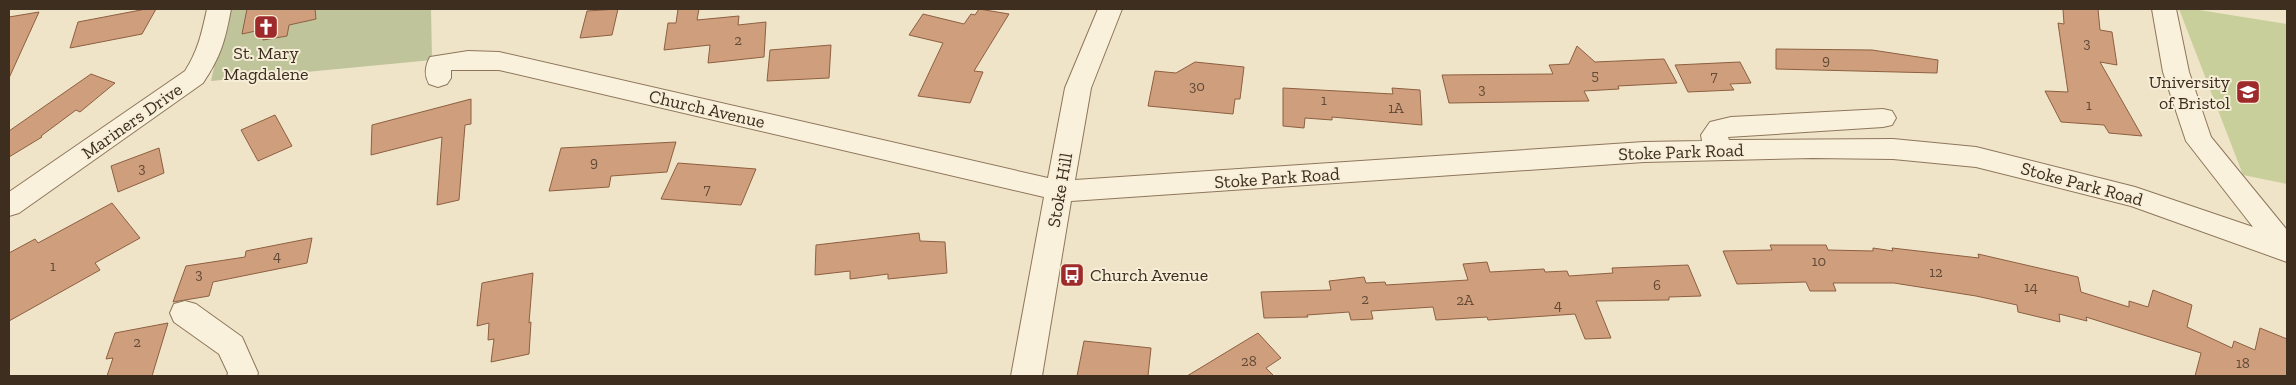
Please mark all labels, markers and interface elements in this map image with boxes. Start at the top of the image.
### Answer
church icon: St. Mary Magdalene [253,14,279,40]
house number: 2 [734,31,742,49]
house number: 3 [2083,34,2091,52]
place label: St. Mary Magdalene [224,42,308,85]
house number: 9 [1822,51,1830,69]
house number: 5 [1591,66,1599,84]
house number: 7 [1710,67,1718,85]
place label: University of Bristol [2149,71,2231,114]
house number: 30 [1189,77,1205,95]
street label: Mariners Drive [77,78,187,164]
school or university icon: University of Bristol [2235,79,2261,105]
house number: 3 [1478,80,1486,98]
street label: Church Avenue [647,85,767,133]
house number: 1 [1321,91,1327,109]
house number: 1 [2086,96,2092,114]
house number: 1A [1388,99,1404,117]
street label: Stoke Park Road [1618,139,1744,165]
street label: Stoke Hill [1043,151,1077,229]
house number: 9 [590,153,598,171]
street label: Stoke Park Road [2018,157,2146,211]
house number: 3 [138,159,146,177]
street label: Stoke Park Road [1214,163,1341,193]
house number: 7 [703,180,711,198]
house number: 4 [273,247,281,265]
house number: 10 [1812,252,1826,270]
house number: 1 [50,257,56,275]
bus stop icon: Church Avenue [1059,262,1085,288]
house number: 12 [1929,263,1943,281]
place label: Church Avenue [1090,264,1208,286]
house number: 3 [195,265,203,283]
house number: 6 [1653,276,1661,294]
house number: 14 [2024,278,2038,296]
house number: 2 [1361,290,1369,308]
house number: 2A [1456,291,1474,309]
house number: 4 [1554,296,1562,314]
house number: 2 [133,333,141,351]
house number: 28 [1241,352,1257,370]
house number: 18 [2236,354,2250,372]

